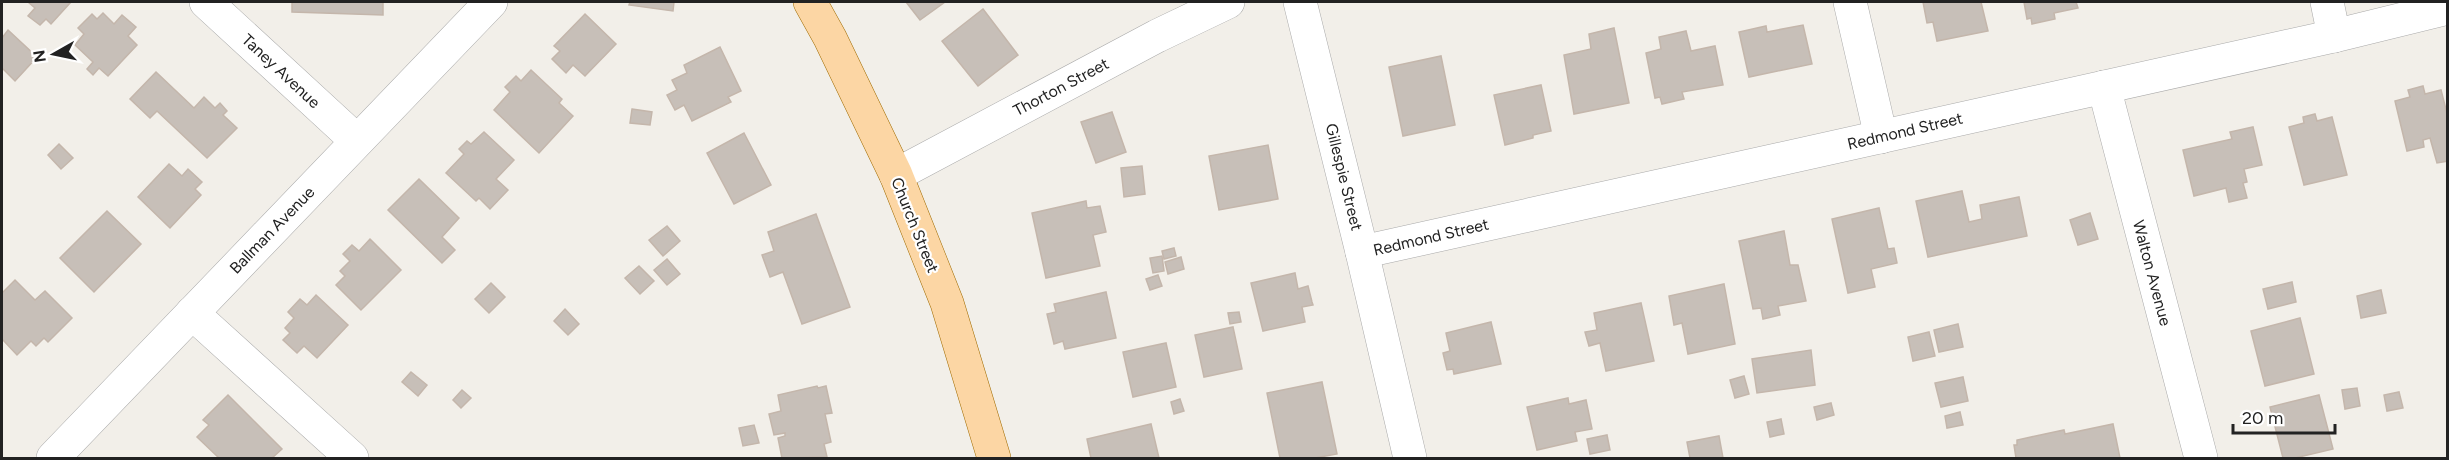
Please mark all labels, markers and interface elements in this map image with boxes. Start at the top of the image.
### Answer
north arrow [24,24,84,84]
street label: Taney Avenue [238,30,324,112]
text: N [29,49,50,64]
street label: Thorton Street [1010,54,1112,120]
street label: Redmond Street [1845,108,1965,154]
street label: Gillespie Street [1322,121,1366,233]
street label: Church Street [887,175,943,275]
street label: Ballman Avenue [226,182,319,278]
street label: Redmond Street [1371,214,1491,260]
street label: Walton Avenue [2129,218,2175,328]
scale bar [2233,397,2335,435]
text: 20 m [2242,407,2283,429]

